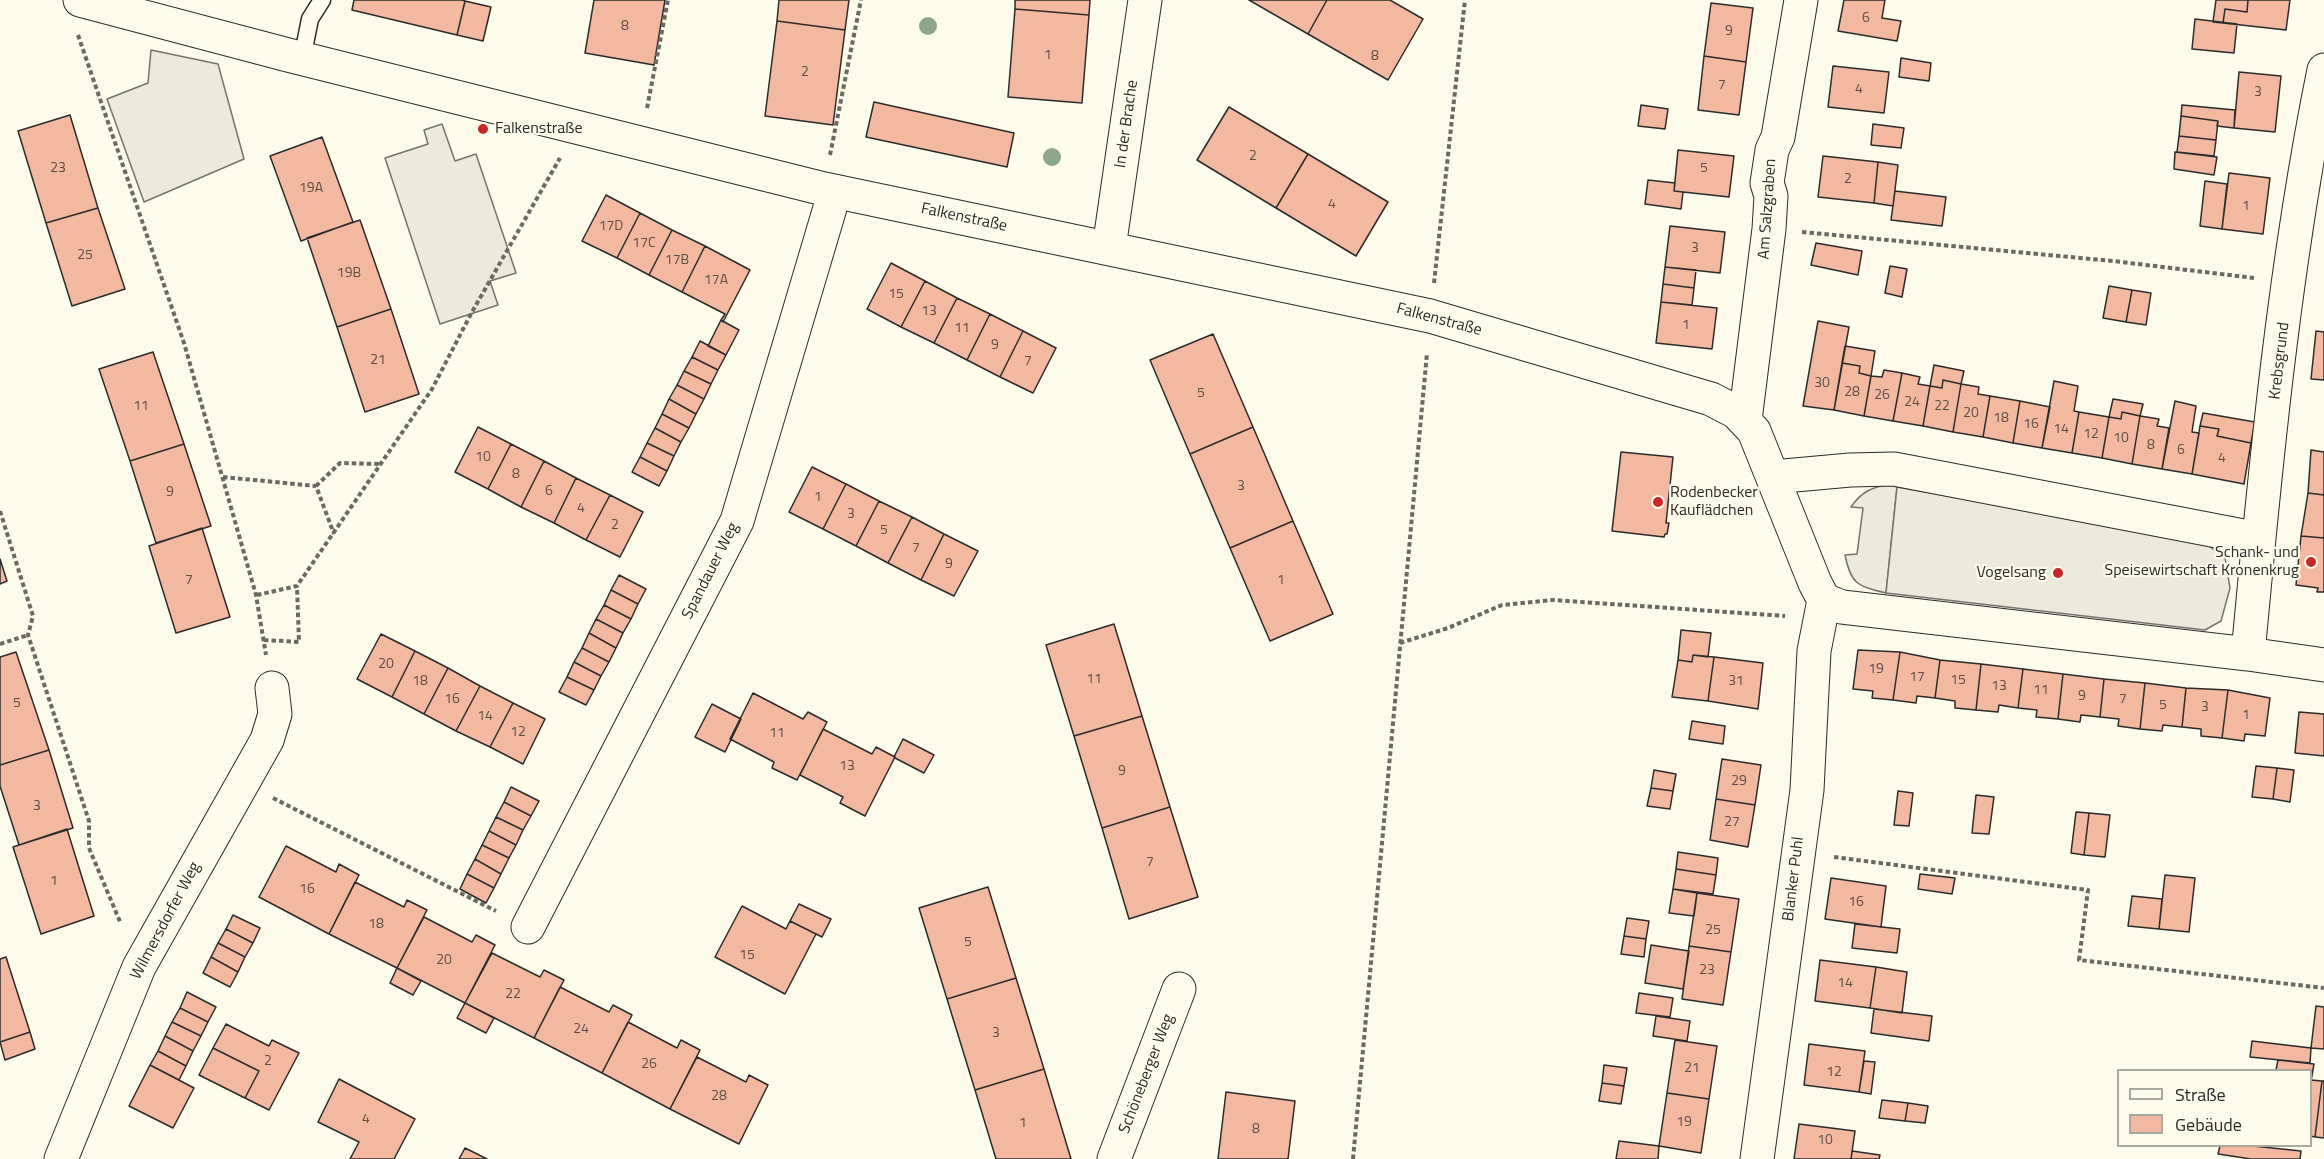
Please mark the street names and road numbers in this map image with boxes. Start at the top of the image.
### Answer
street label: In der Brache [1111,79,1143,169]
street label: Am Salzgraben [1755,158,1781,260]
street label: Falkenstraße [919,200,1009,236]
street label: Falkenstraße [1394,299,1484,341]
street label: Krebsgrund [2266,321,2294,401]
street label: Spandauer Weg [678,519,744,623]
street label: Blanker Puhl [1779,836,1809,922]
street label: Wilmersdorfer Weg [127,859,205,983]
street label: Schöneberger Weg [1115,1011,1179,1137]

